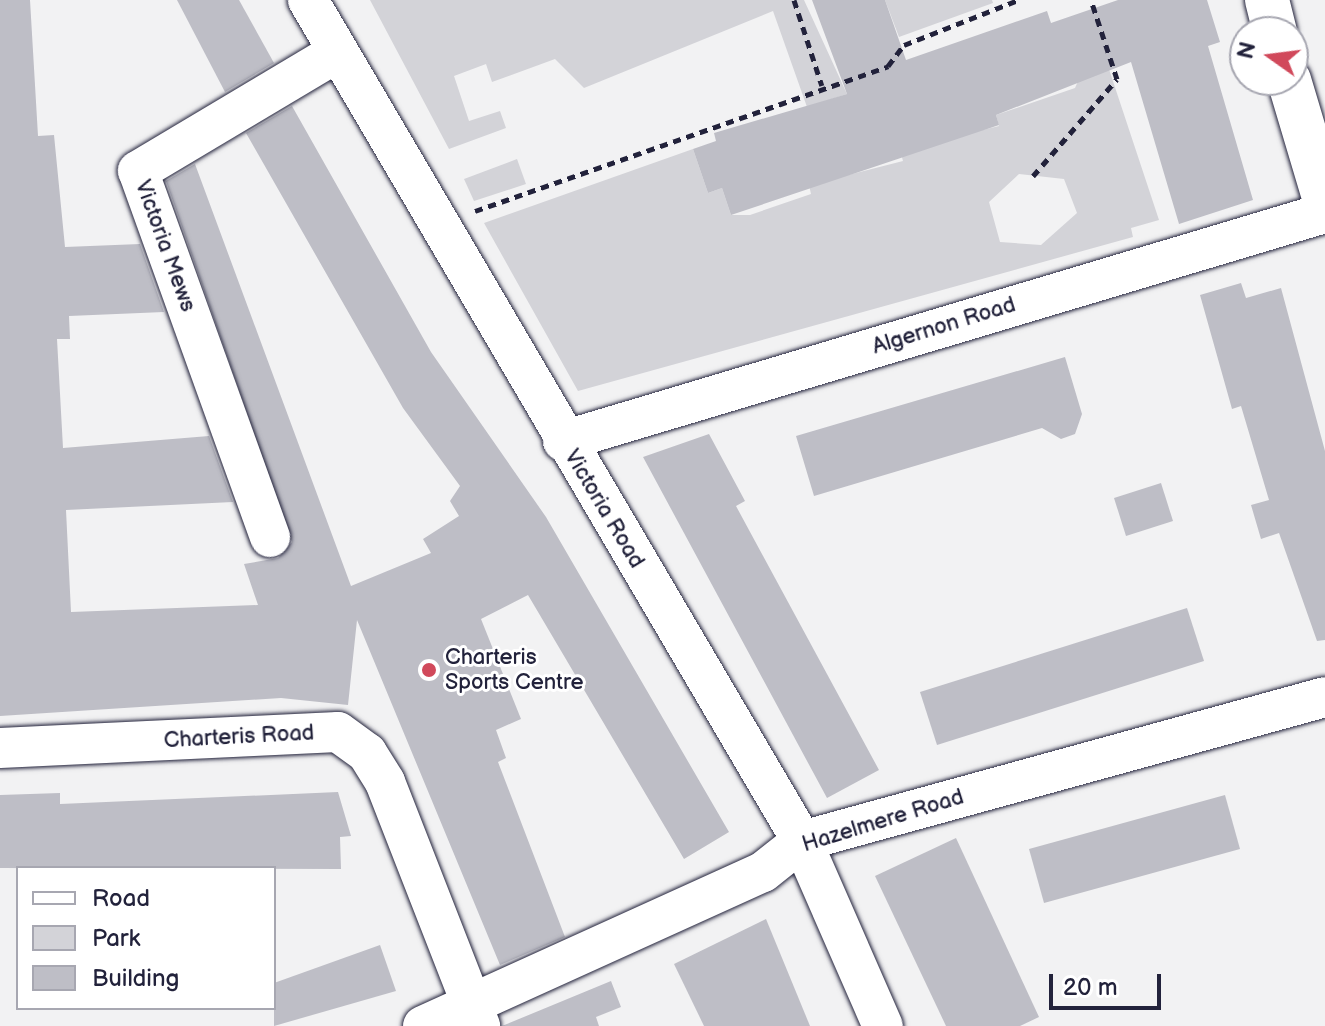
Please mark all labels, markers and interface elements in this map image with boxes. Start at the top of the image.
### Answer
north arrow [1229,16,1309,96]
text: N [1232,39,1262,62]
street label: Victoria Mews [129,177,201,315]
street label: Algernon Road [869,292,1019,360]
street label: Victoria Road [558,445,650,573]
place label: Charteris Sports Centre [445,644,584,696]
marker: Charteris Sports Centre [420,661,438,679]
street label: Charteris Road [163,720,315,754]
street label: Hazelmere Road [799,784,967,858]
legend [16,866,276,1010]
text: Road [92,884,150,913]
text: Park [92,924,140,953]
scale bar [1053,958,1165,1008]
text: Building [92,964,179,993]
text: 20 m [1063,973,1118,1002]

